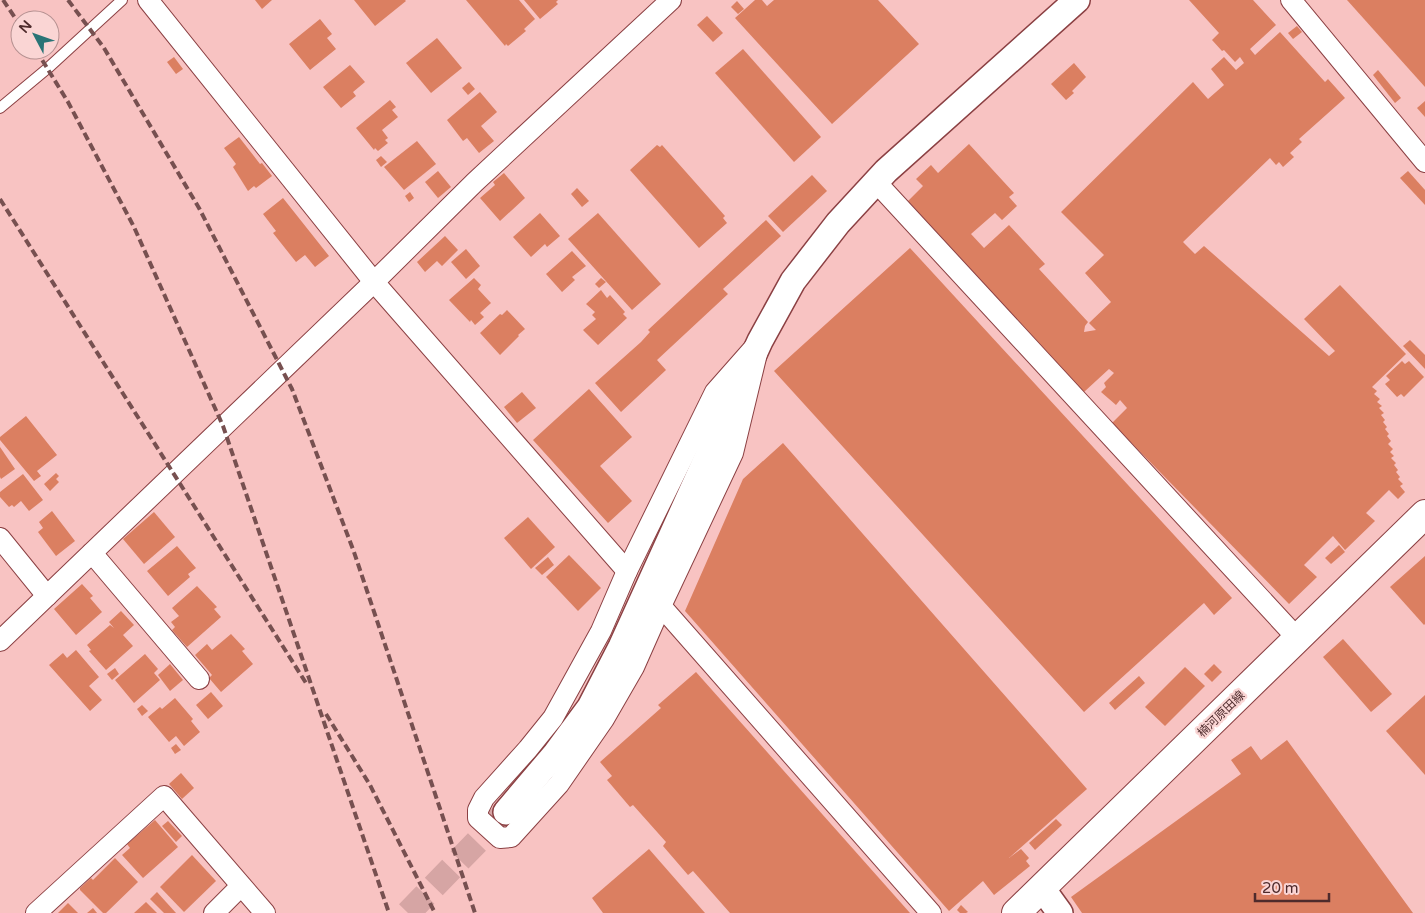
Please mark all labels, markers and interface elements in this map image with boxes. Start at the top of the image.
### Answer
north arrow [10,10,60,60]
text: N [15,17,36,37]
street label: 楠河原田線 [1195,688,1247,740]
scale bar [1255,870,1329,902]
text: 20 m [1262,879,1299,897]

